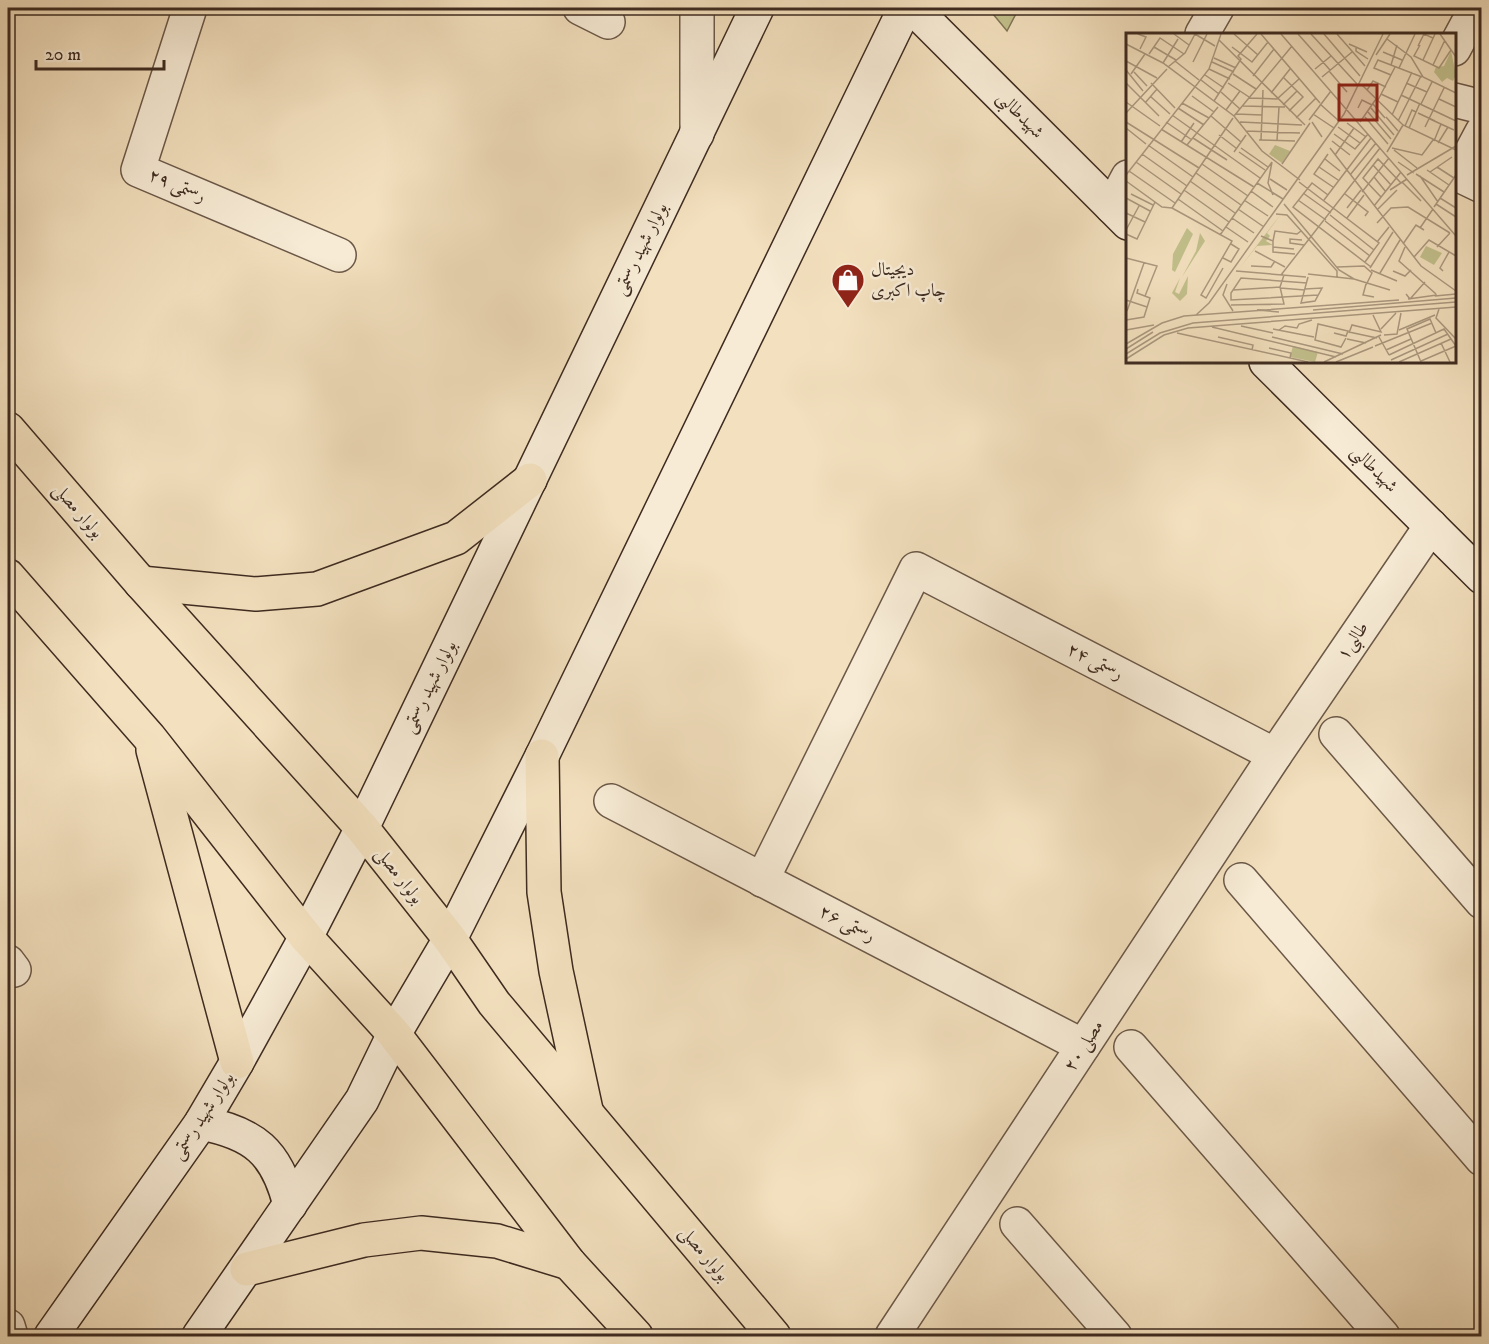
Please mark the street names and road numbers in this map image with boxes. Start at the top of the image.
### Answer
street label: شهیدطالبی [990,87,1048,145]
street label: رستمی ۲۹ [145,164,209,208]
street label: بولوار شهید رستمی [609,199,673,299]
street label: شهیدطالبی [1344,441,1402,499]
street label: بولوار مصلی [47,479,108,544]
street label: طالبی۱ [1332,618,1376,666]
street label: بولوار شهید رستمی [398,637,462,737]
street label: رستمی ۲۴ [1063,639,1127,685]
street label: بولوار مصلی [369,843,428,909]
street label: رستمی ۲۶ [815,901,879,947]
street label: مصلی ۲۰ [1059,1016,1110,1076]
street label: بولوار شهید رستمی [167,1068,239,1164]
street label: بولوار مصلی [674,1222,734,1287]

